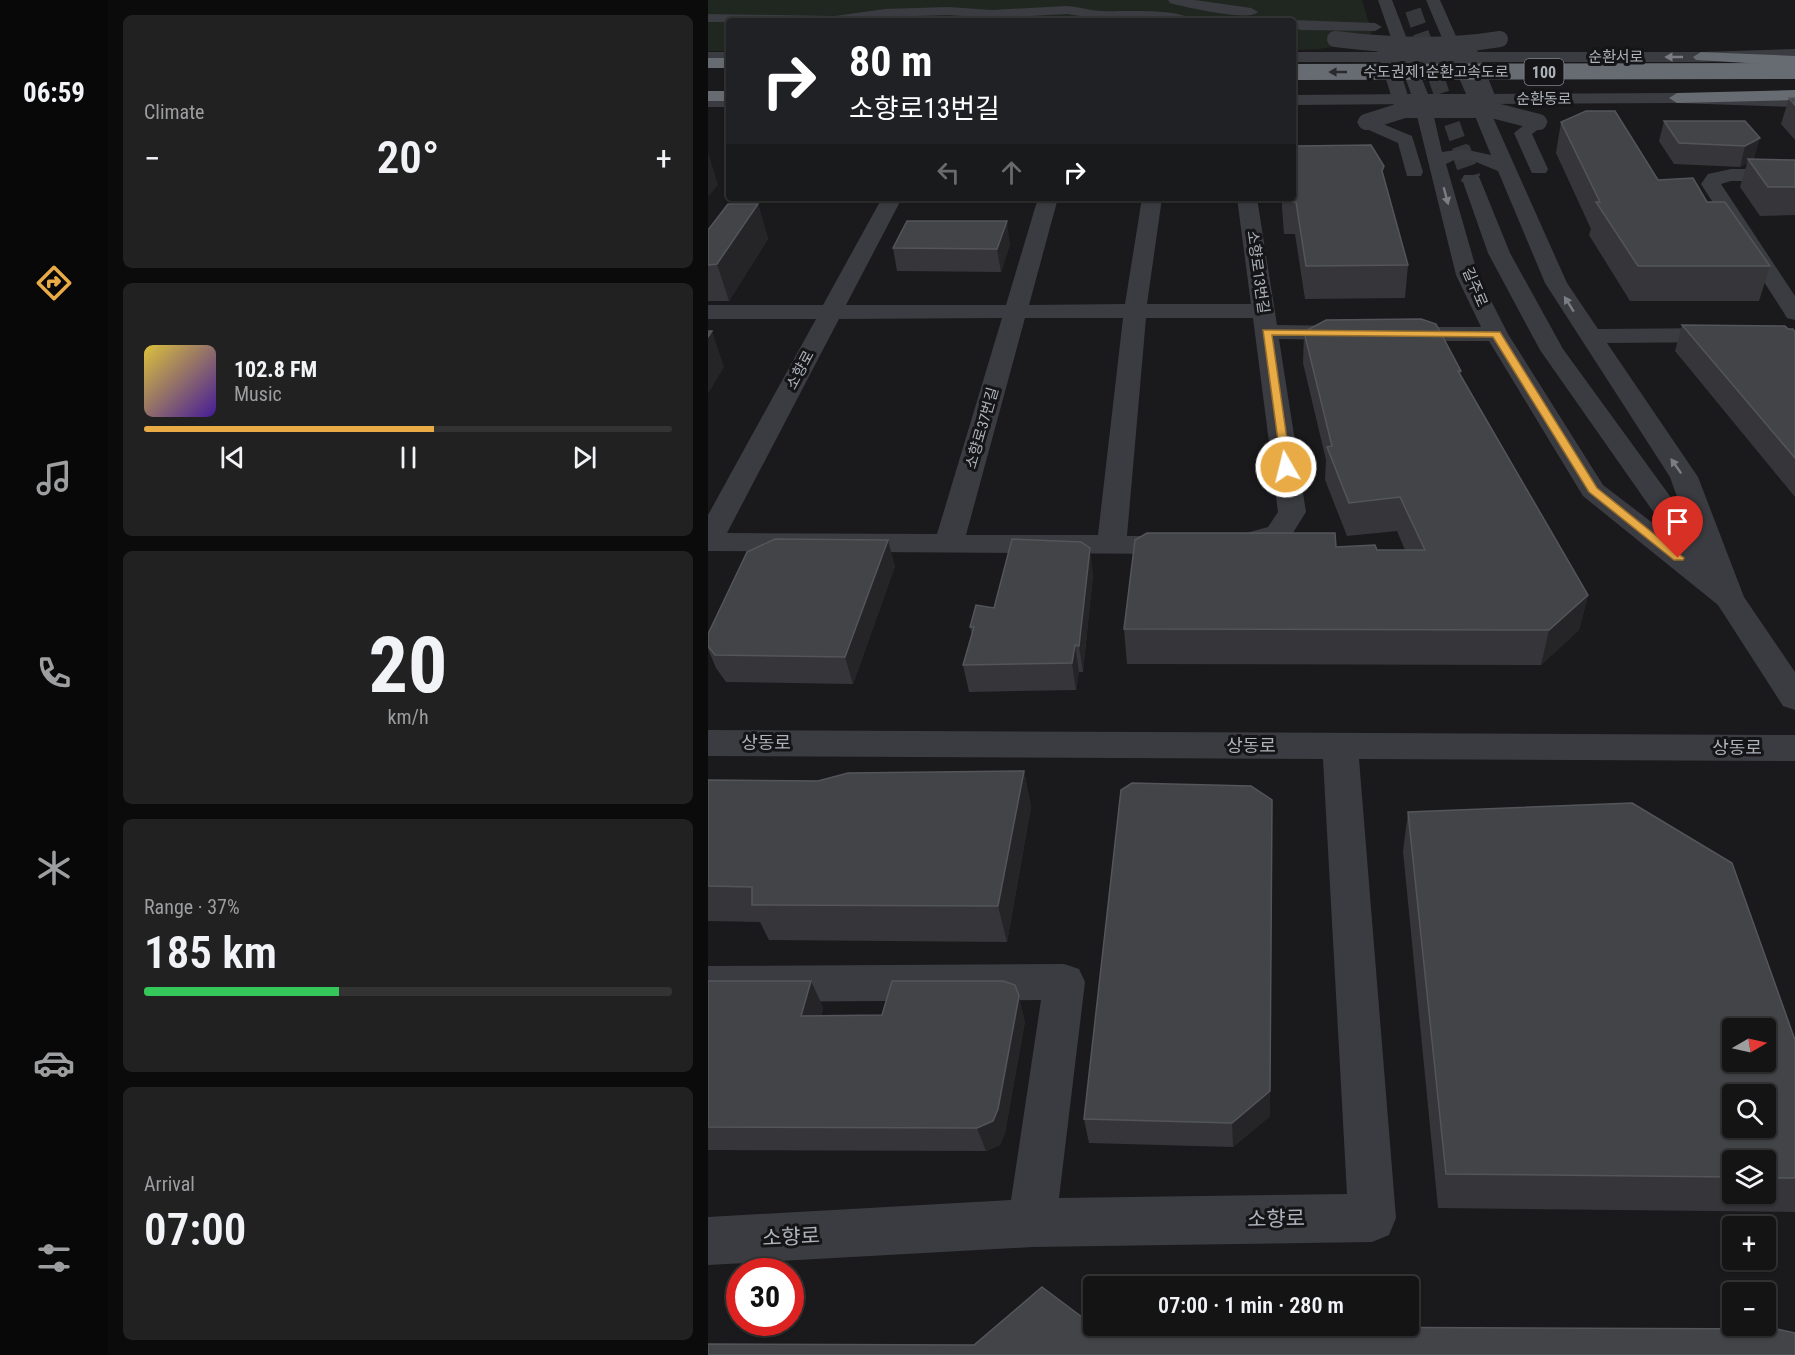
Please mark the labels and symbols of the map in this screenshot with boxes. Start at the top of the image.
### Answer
street label: 순환서로 [1588,48,1644,66]
one-way arrow [1664,52,1683,62]
road number: 100 [1524,59,1564,85]
street label: 수도권제1순환고속도로 [1363,63,1509,81]
one-way arrow [1328,67,1347,77]
street label: 순환동로 [1516,90,1572,108]
one-way arrow [1442,187,1451,205]
street label: 소향로13번길 [1243,229,1273,315]
street label: 길주로 [1459,264,1491,310]
one-way arrow [1563,295,1574,312]
street label: 소향로 [782,347,818,393]
street label: 소향로37번길 [962,385,1002,471]
position arrow [1254,435,1318,499]
one-way arrow [1670,459,1682,475]
pin [1652,496,1703,558]
street label: 상동로 [741,732,791,753]
street label: 상동로 [1226,735,1276,756]
street label: 상동로 [1712,737,1762,758]
north arrow [1722,1018,1776,1072]
street label: 소향로 [1247,1206,1305,1232]
street label: 소향로 [761,1223,821,1251]
speed limit sign: 30 [726,1258,804,1336]

